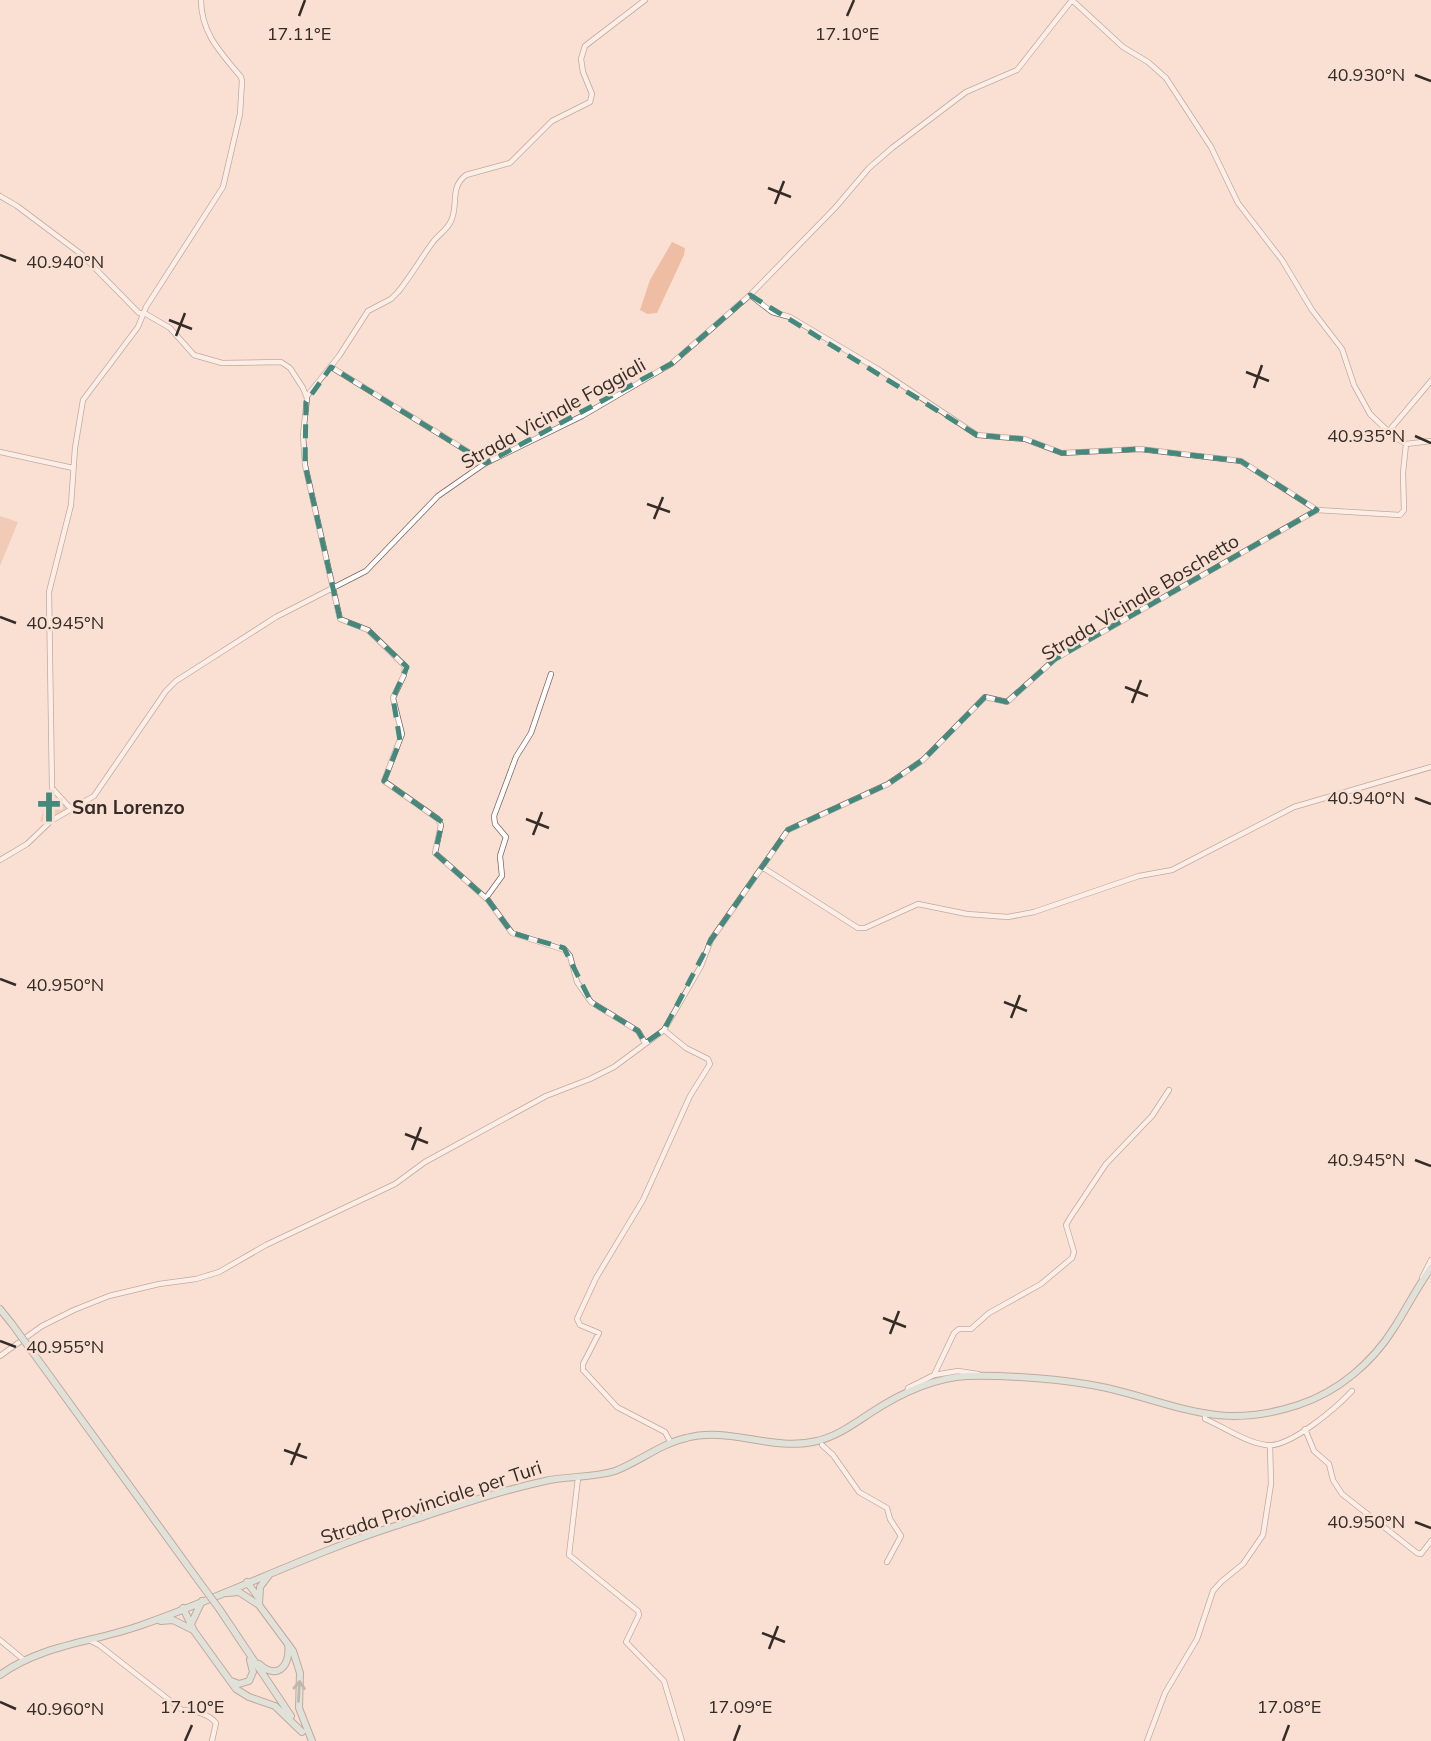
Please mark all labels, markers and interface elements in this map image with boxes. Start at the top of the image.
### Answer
text: 17.11°E [267,22,331,45]
text: 17.10°E [815,22,879,45]
text: 40.930°N [1327,63,1405,86]
text: 40.940°N [26,250,104,273]
street label: Strada Vicinale Foggiali [456,352,650,474]
text: 40.935°N [1327,424,1405,447]
street label: Strada Vicinale Boschetto [1037,528,1243,666]
text: 40.945°N [26,611,104,634]
text: 40.940°N [1327,786,1405,809]
church icon: San Lorenzo [32,790,66,824]
place label: San Lorenzo [72,795,185,819]
text: 40.950°N [26,973,104,996]
text: 40.945°N [1327,1148,1405,1171]
text: 40.955°N [26,1335,104,1358]
street label: Strada Provinciale per Turi [317,1455,545,1549]
text: 40.950°N [1327,1510,1405,1533]
one-way arrow [293,1681,306,1703]
text: 17.10°E [160,1695,224,1718]
text: 17.09°E [708,1695,772,1718]
text: 17.08°E [1257,1695,1321,1718]
text: 40.960°N [26,1697,104,1720]

